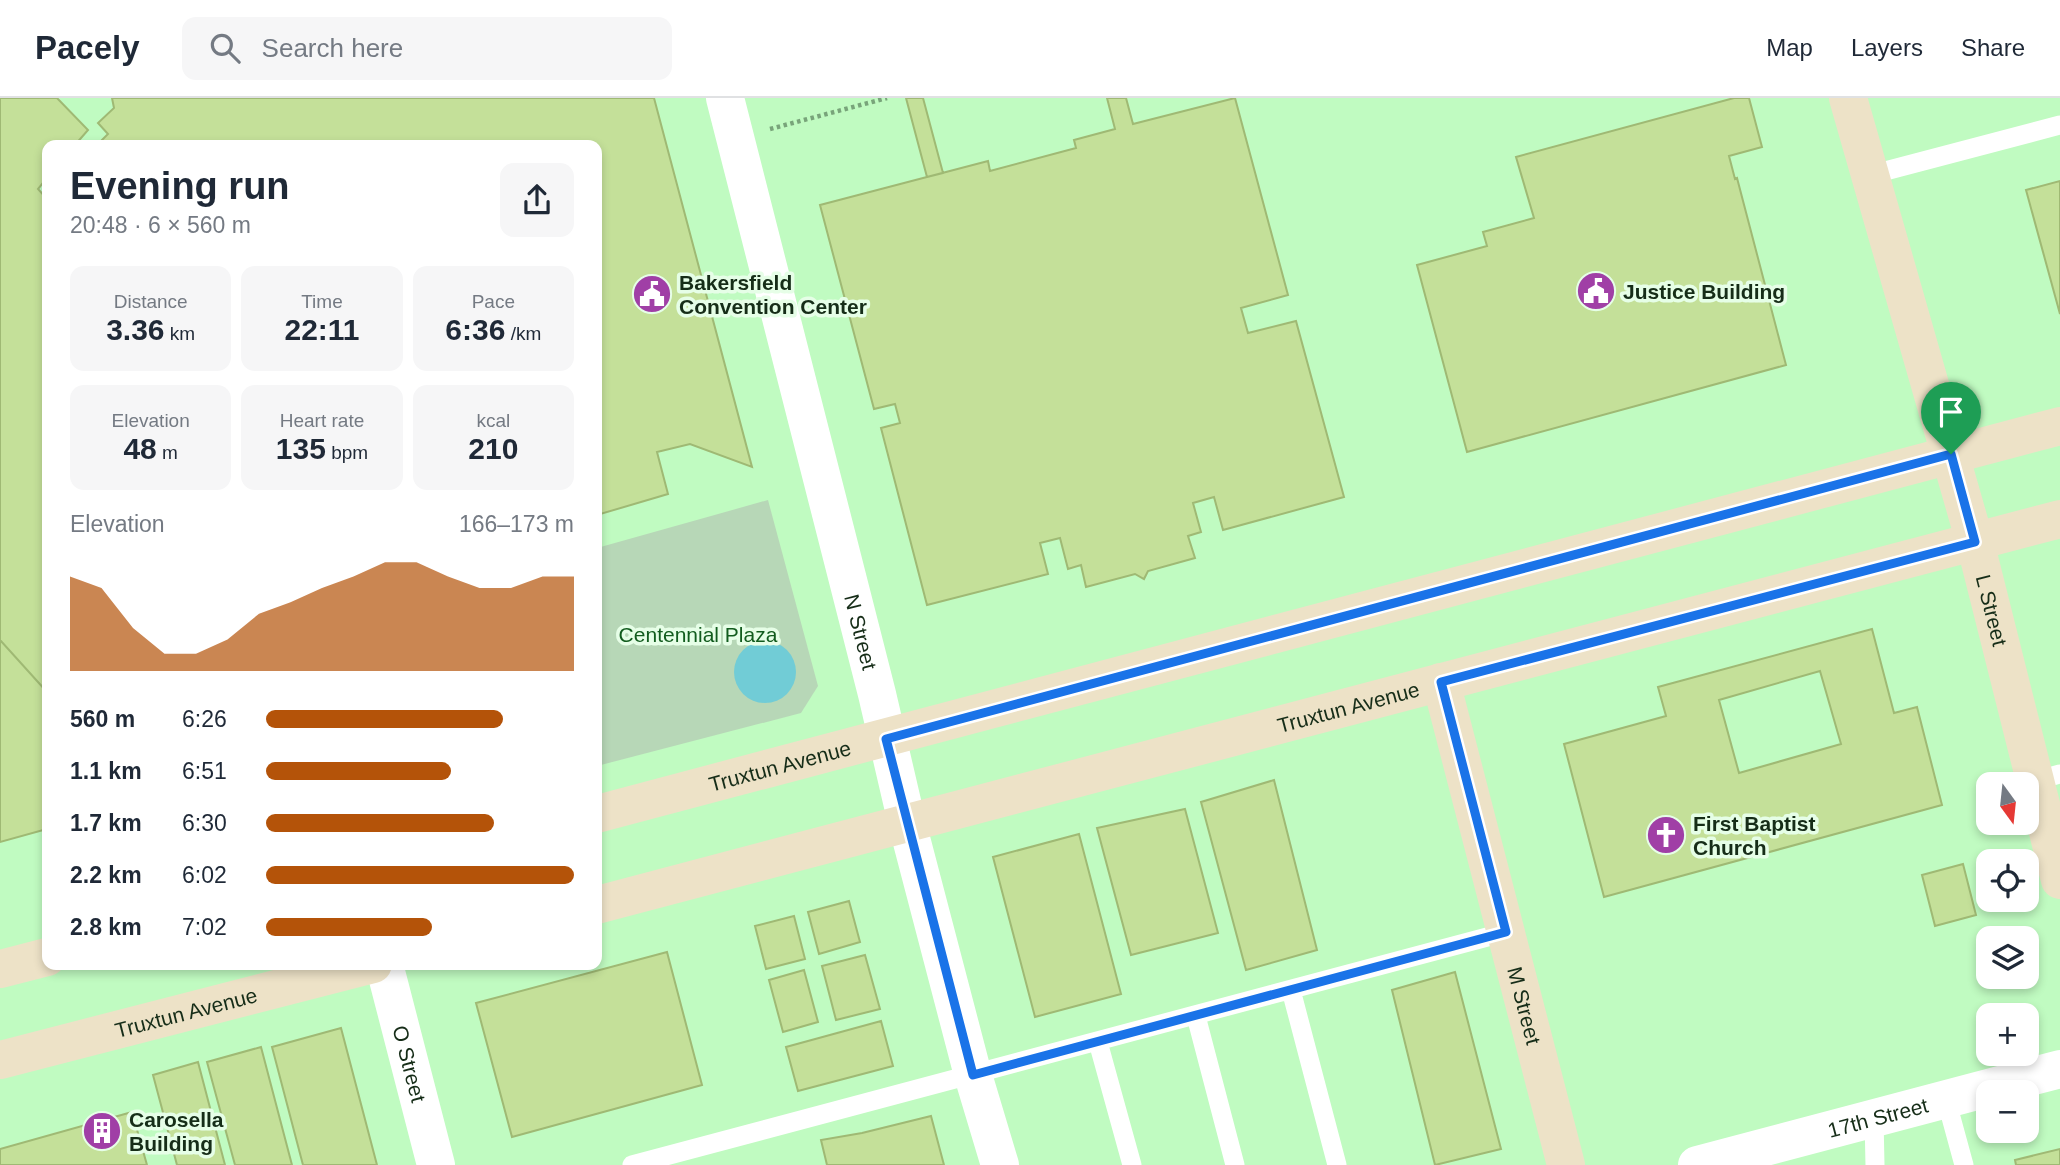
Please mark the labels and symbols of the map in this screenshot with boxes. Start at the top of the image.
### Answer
public building icon: Justice Building [1575,270,1617,312]
place label: Bakersfield Convention Center [679,271,867,318]
public building icon: Bakersfield Convention Center [631,273,673,315]
place label: Justice Building [1623,280,1785,303]
pin [1921,382,1981,454]
street label: L Street [1972,572,2012,648]
street label: N Street [840,592,882,672]
park label: Centennial Plaza [619,623,778,646]
street label: Truxtun Avenue [1275,677,1422,737]
street label: Truxtun Avenue [706,736,853,795]
north arrow [1976,772,2039,835]
place label: First Baptist Church [1693,812,1816,859]
church icon: First Baptist Church [1645,814,1687,856]
street label: M Street [1504,964,1546,1047]
street label: Truxtun Avenue [112,983,260,1041]
street label: O Street [389,1023,431,1105]
street label: 17th Street [1825,1093,1931,1141]
place label: Carosella Building [129,1108,224,1155]
building icon: Carosella Building [81,1110,123,1152]

